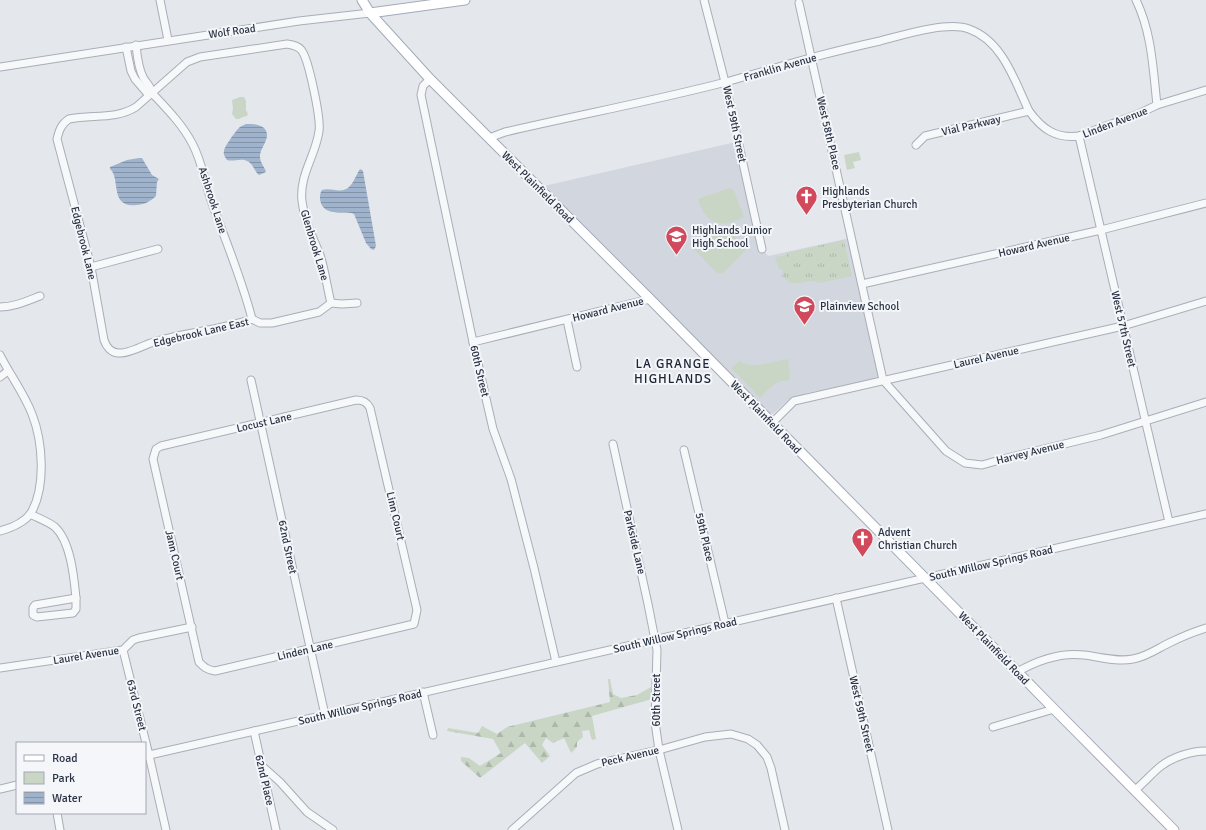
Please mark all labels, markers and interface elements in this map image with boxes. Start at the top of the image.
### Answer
street label: Wolf Road [208,22,257,41]
street label: Franklin Avenue [742,51,818,84]
street label: West 59th Street [720,84,749,164]
street label: West 58th Place [814,95,843,171]
street label: Linden Avenue [1081,104,1150,141]
street label: Vial Parkway [940,112,1003,139]
street label: West Plainfield Road [499,149,576,226]
street label: Ashbrook Lane [196,165,229,235]
church icon: Highlands Presbyterian Church [794,184,820,217]
place label: Highlands Presbyterian Church [822,185,917,211]
street label: Edgebrook Lane [68,205,99,281]
street label: Glenbrook Lane [298,208,331,282]
school or university icon: Highlands Junior High School [663,223,689,256]
place label: Highlands Junior High School [692,224,772,250]
street label: Howard Avenue [997,231,1071,260]
street label: West 57th Street [1108,289,1139,369]
school or university icon: Plainview School [791,293,817,326]
street label: Howard Avenue [571,294,645,325]
place label: Plainview School [820,300,899,313]
street label: Edgebrook Lane East [152,315,250,350]
street label: 60th Street [467,344,492,398]
street label: Laurel Avenue [952,344,1020,371]
district label: LA GRANGE HIGHLANDS [634,356,712,387]
street label: West Plainfield Road [727,378,804,457]
street label: Locust Lane [235,410,293,435]
street label: Harvey Avenue [995,438,1065,467]
street label: Linn Court [384,491,407,542]
street label: Parkside Lane [621,509,648,575]
street label: 59th Place [693,511,716,563]
street label: 62nd Street [275,519,300,575]
church icon: Advent Christian Church [850,525,876,558]
place label: Advent Christian Church [878,526,957,552]
street label: Jann Court [162,529,187,582]
street label: South Willow Springs Road [928,543,1054,584]
street label: West Plainfield Road [955,609,1032,688]
street label: South Willow Springs Road [612,615,738,656]
street label: Linden Lane [276,638,334,663]
street label: Laurel Avenue [52,644,120,667]
street label: 60th Street [650,673,663,726]
street label: West 59th Street [846,674,877,754]
street label: 63rd Street [124,678,149,732]
street label: South Willow Springs Road [297,687,423,728]
legend [16,742,146,814]
street label: Peck Avenue [600,744,660,769]
text: Road [52,751,78,766]
street label: 62nd Place [252,753,277,807]
text: Park [52,771,75,786]
text: Water [52,791,83,806]

